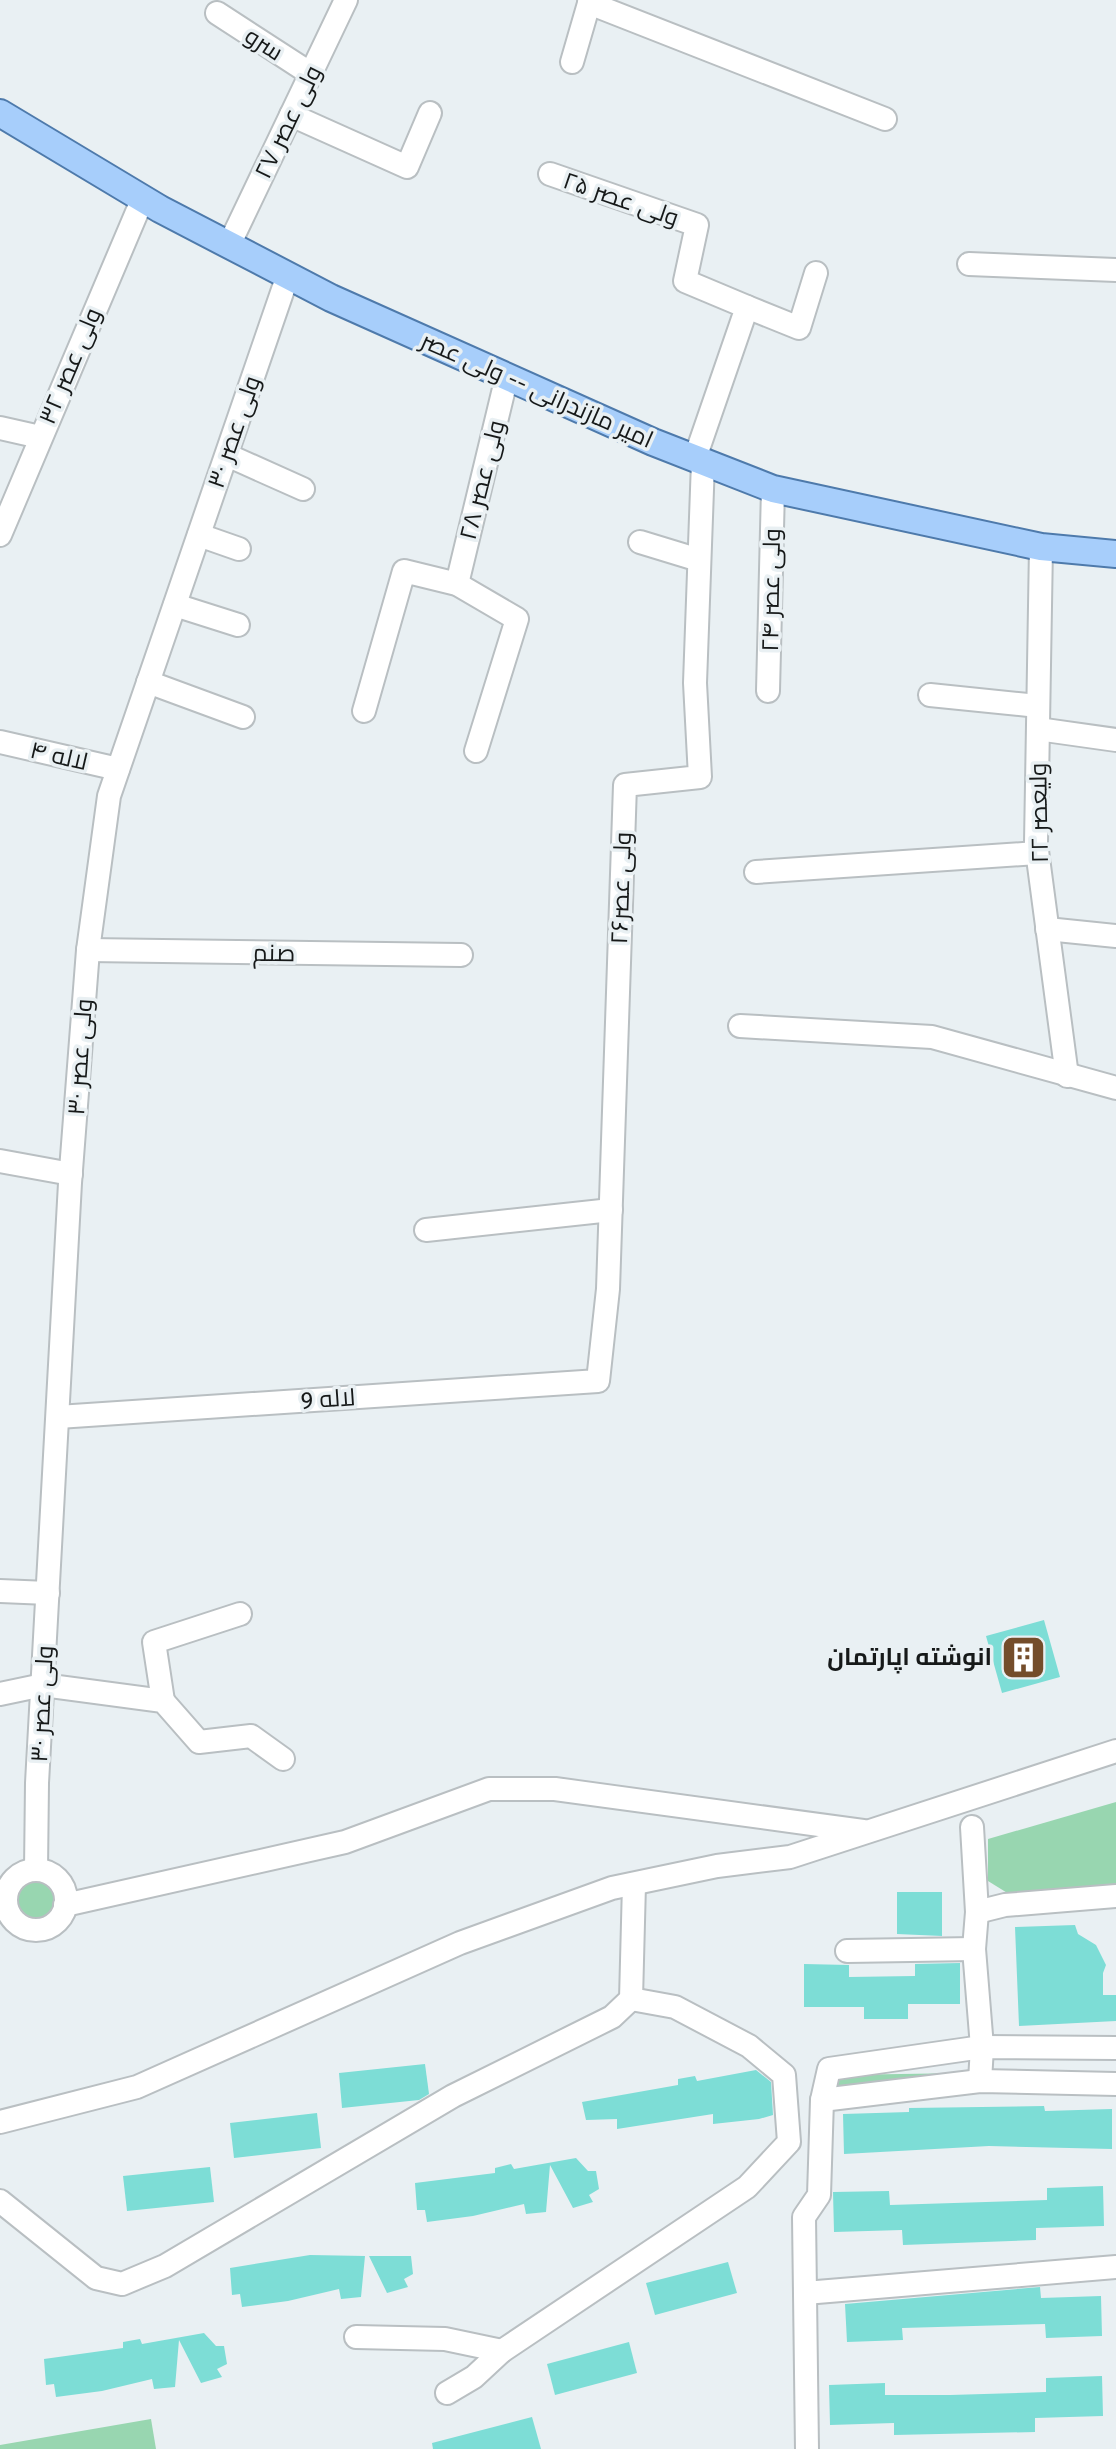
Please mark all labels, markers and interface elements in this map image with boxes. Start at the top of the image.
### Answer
street label: سرو [240,21,288,67]
street label: ولی عصر ۲۷ [249,61,327,183]
street label: ولی عصر ۲۵ [559,166,683,232]
street label: ولی عصر ۳۲ [33,304,107,428]
street label: امیر مازندرانی -- ولی عصر [415,325,657,454]
street label: ولی عصر ۳۰ [202,372,266,492]
street label: ولی عصر ۲۸ [454,417,510,543]
street label: ولی عصر ۲۴ [756,528,786,652]
street label: لاله ۴ [27,736,91,776]
street label: ولیعصر ۲۲ [1024,763,1054,863]
street label: ولی عصر۲۶ [605,831,637,945]
street label: صنم [252,939,296,969]
street label: ولی عصر ۳۰ [62,998,98,1116]
street label: لاله 9 [300,1383,356,1415]
building icon: انوشته اپارتمان [999,1633,1047,1681]
place label: انوشته اپارتمان [827,1643,992,1674]
street label: ولی عصر ۳۰ [25,1645,59,1763]

